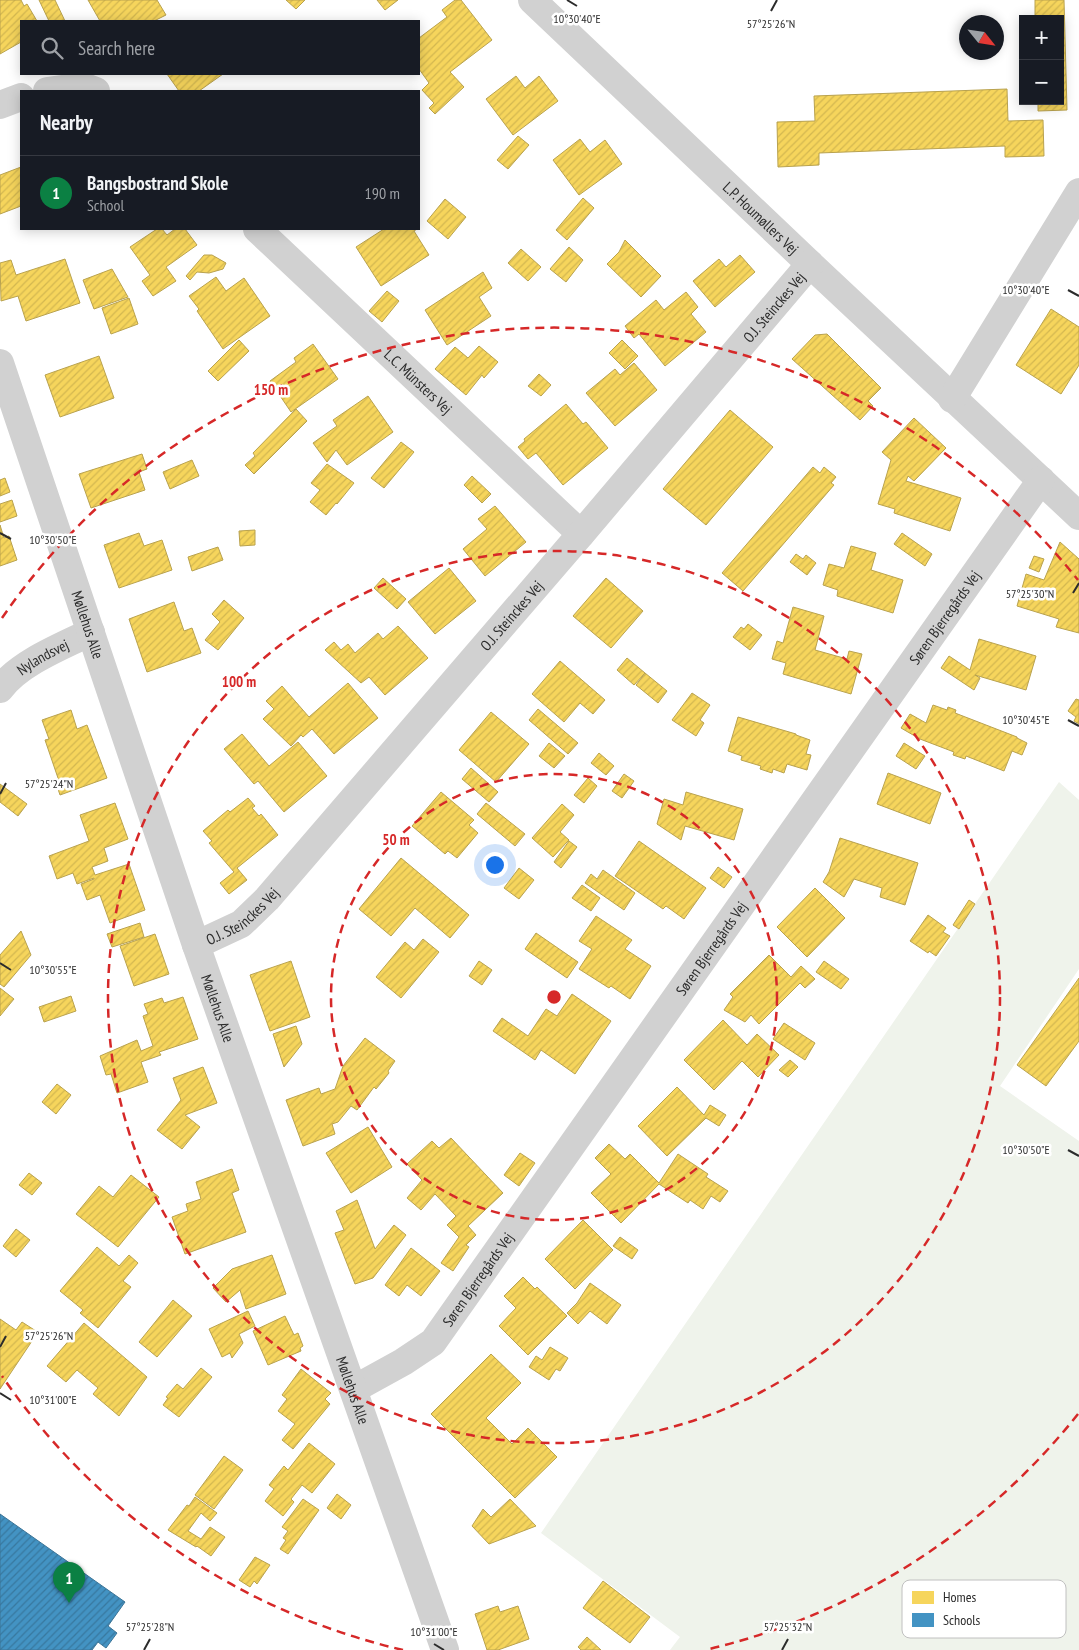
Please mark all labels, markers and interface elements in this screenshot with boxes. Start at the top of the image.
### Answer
text: 10°30'40"E [553,11,601,26]
north arrow [959,15,1004,60]
map controls [1019,15,1064,105]
button: + [1019,15,1064,60]
text: 57°25'26"N [747,16,795,31]
search box [20,20,420,75]
icon: search [38,34,66,62]
text: Search here [78,36,155,60]
button: − [1019,60,1064,105]
text: Nearby [40,109,93,136]
text: Bangsbostrand Skole [87,171,228,195]
street label: L.P. Houmøllers Vej [719,177,803,258]
text: 1 [52,183,60,203]
text: 190 m [365,183,400,203]
text: School [87,195,124,215]
street label: O.J. Steinckes Vej [738,268,809,346]
text: 10°30'40"E [1002,282,1050,297]
street label: L.C. Münsters Vej [381,345,457,418]
text: 150 m [254,380,288,399]
text: 10°30'50"E [29,532,77,547]
street label: Søren Bjerregårds Vej [905,566,984,668]
street label: O.J. Steinckes Vej [476,576,547,654]
text: 57°25'30"N [1006,586,1054,601]
street label: Møllehus Alle [68,588,108,661]
street label: Nylandsvej [13,634,72,679]
text: 100 m [222,672,256,691]
text: 10°30'45"E [1002,712,1050,727]
text: 57°25'24"N [25,776,73,791]
text: 50 m [382,830,410,849]
your location [482,852,508,878]
street label: O.J. Steinckes Vej [203,883,282,949]
street label: Søren Bjerregårds Vej [671,897,750,999]
text: 10°30'55"E [29,962,77,977]
street label: Møllehus Alle [198,972,239,1045]
centre of rings [545,988,563,1006]
text: 10°30'50"E [1002,1142,1050,1157]
street label: Søren Bjerregårds Vej [438,1228,517,1330]
text: 57°25'26"N [25,1328,73,1343]
street label: Møllehus Alle [332,1353,374,1426]
text: 10°31'00"E [29,1392,77,1407]
pin: 1 [53,1562,85,1603]
legend [902,1580,1066,1638]
text: Homes [943,1588,976,1606]
text: Schools [943,1611,980,1629]
text: 57°25'28"N [126,1619,174,1634]
text: 57°25'32"N [764,1619,812,1634]
text: 10°31'00"E [410,1624,458,1639]

